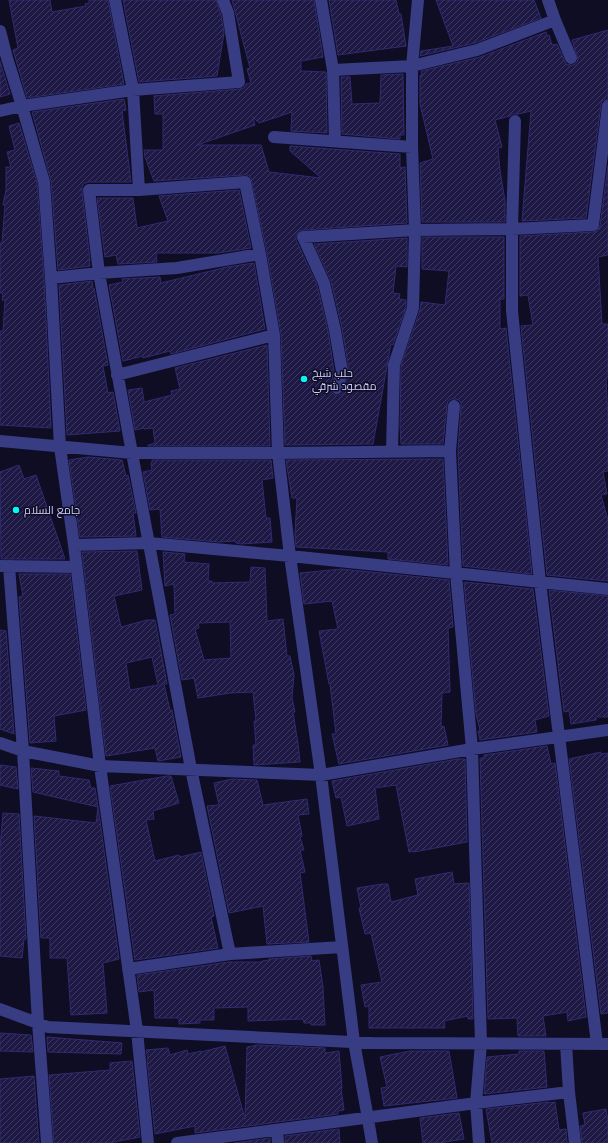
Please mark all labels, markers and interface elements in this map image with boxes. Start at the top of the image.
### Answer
place label: حلب شيخ مقصود شرقي [312,367,377,395]
marker: حلب شيخ مقصود شرقي [299,374,309,384]
place label: جامع السلام [24,504,80,518]
marker: جامع السلام [11,505,21,515]

